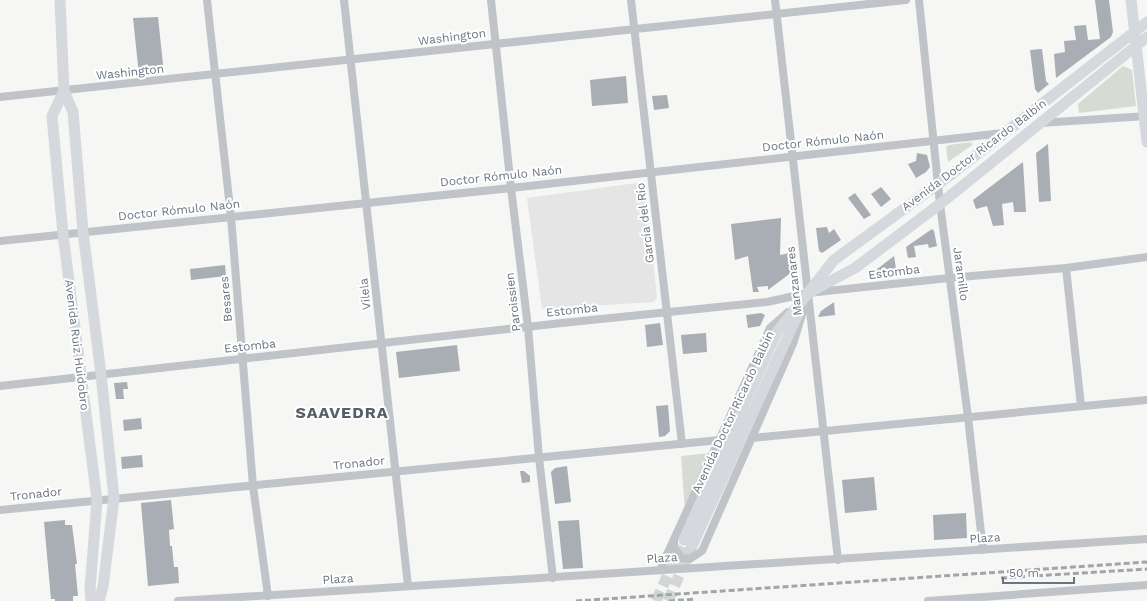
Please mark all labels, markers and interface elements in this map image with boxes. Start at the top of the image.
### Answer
street label: Washington [417,26,487,48]
street label: Washington [95,61,165,83]
street label: Avenida Doctor Ricardo Balbín [899,96,1049,214]
street label: Doctor Rómulo Naón [761,128,885,154]
street label: Doctor Rómulo Naón [439,163,563,189]
street label: García del Río [633,182,657,264]
street label: Doctor Rómulo Naón [117,197,241,223]
street label: Manzanares [783,246,805,316]
street label: Jaramillo [950,246,972,302]
street label: Estomba [867,262,921,282]
street label: Paroissien [502,272,524,332]
street label: Besares [217,276,235,322]
street label: Vilela [356,277,374,311]
street label: Avenida Ruiz Huidobro [62,279,92,411]
street label: Estomba [545,300,599,320]
street label: Avenida Doctor Ricardo Balbín [689,329,777,495]
street label: Estomba [223,336,277,356]
district label: SAAVEDRA [295,403,389,422]
street label: Tronador [332,453,386,473]
street label: Tronador [9,484,63,504]
street label: Plaza [969,530,1001,546]
street label: Plaza [646,550,678,566]
scale bar [1003,559,1074,585]
text: 50 m [1009,566,1039,580]
street label: Plaza [322,571,354,587]

